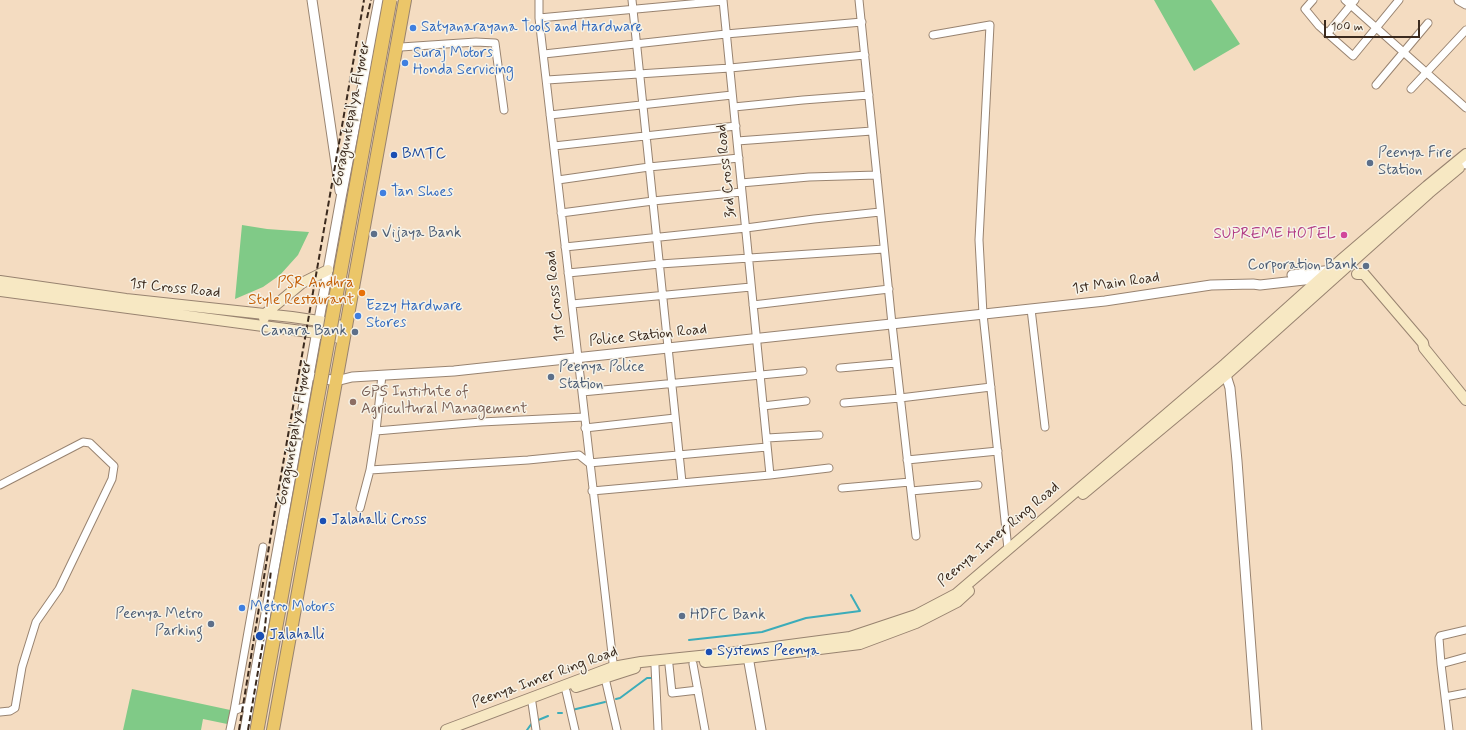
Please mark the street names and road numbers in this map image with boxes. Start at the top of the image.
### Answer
street label: Goraguntepalya Flyover [329,40,375,188]
street label: 3rd Cross Road [713,123,741,219]
street label: 1st Cross Road [542,250,570,342]
street label: 1st Main Road [1071,269,1161,299]
street label: 1st Cross Road [129,275,221,303]
street label: Police Station Road [588,321,708,351]
street label: Goraguntepalya Flyover [273,359,317,507]
street label: Peenya Inner Ring Road [934,479,1064,591]
street label: Peenya Inner Ring Road [470,643,620,713]

